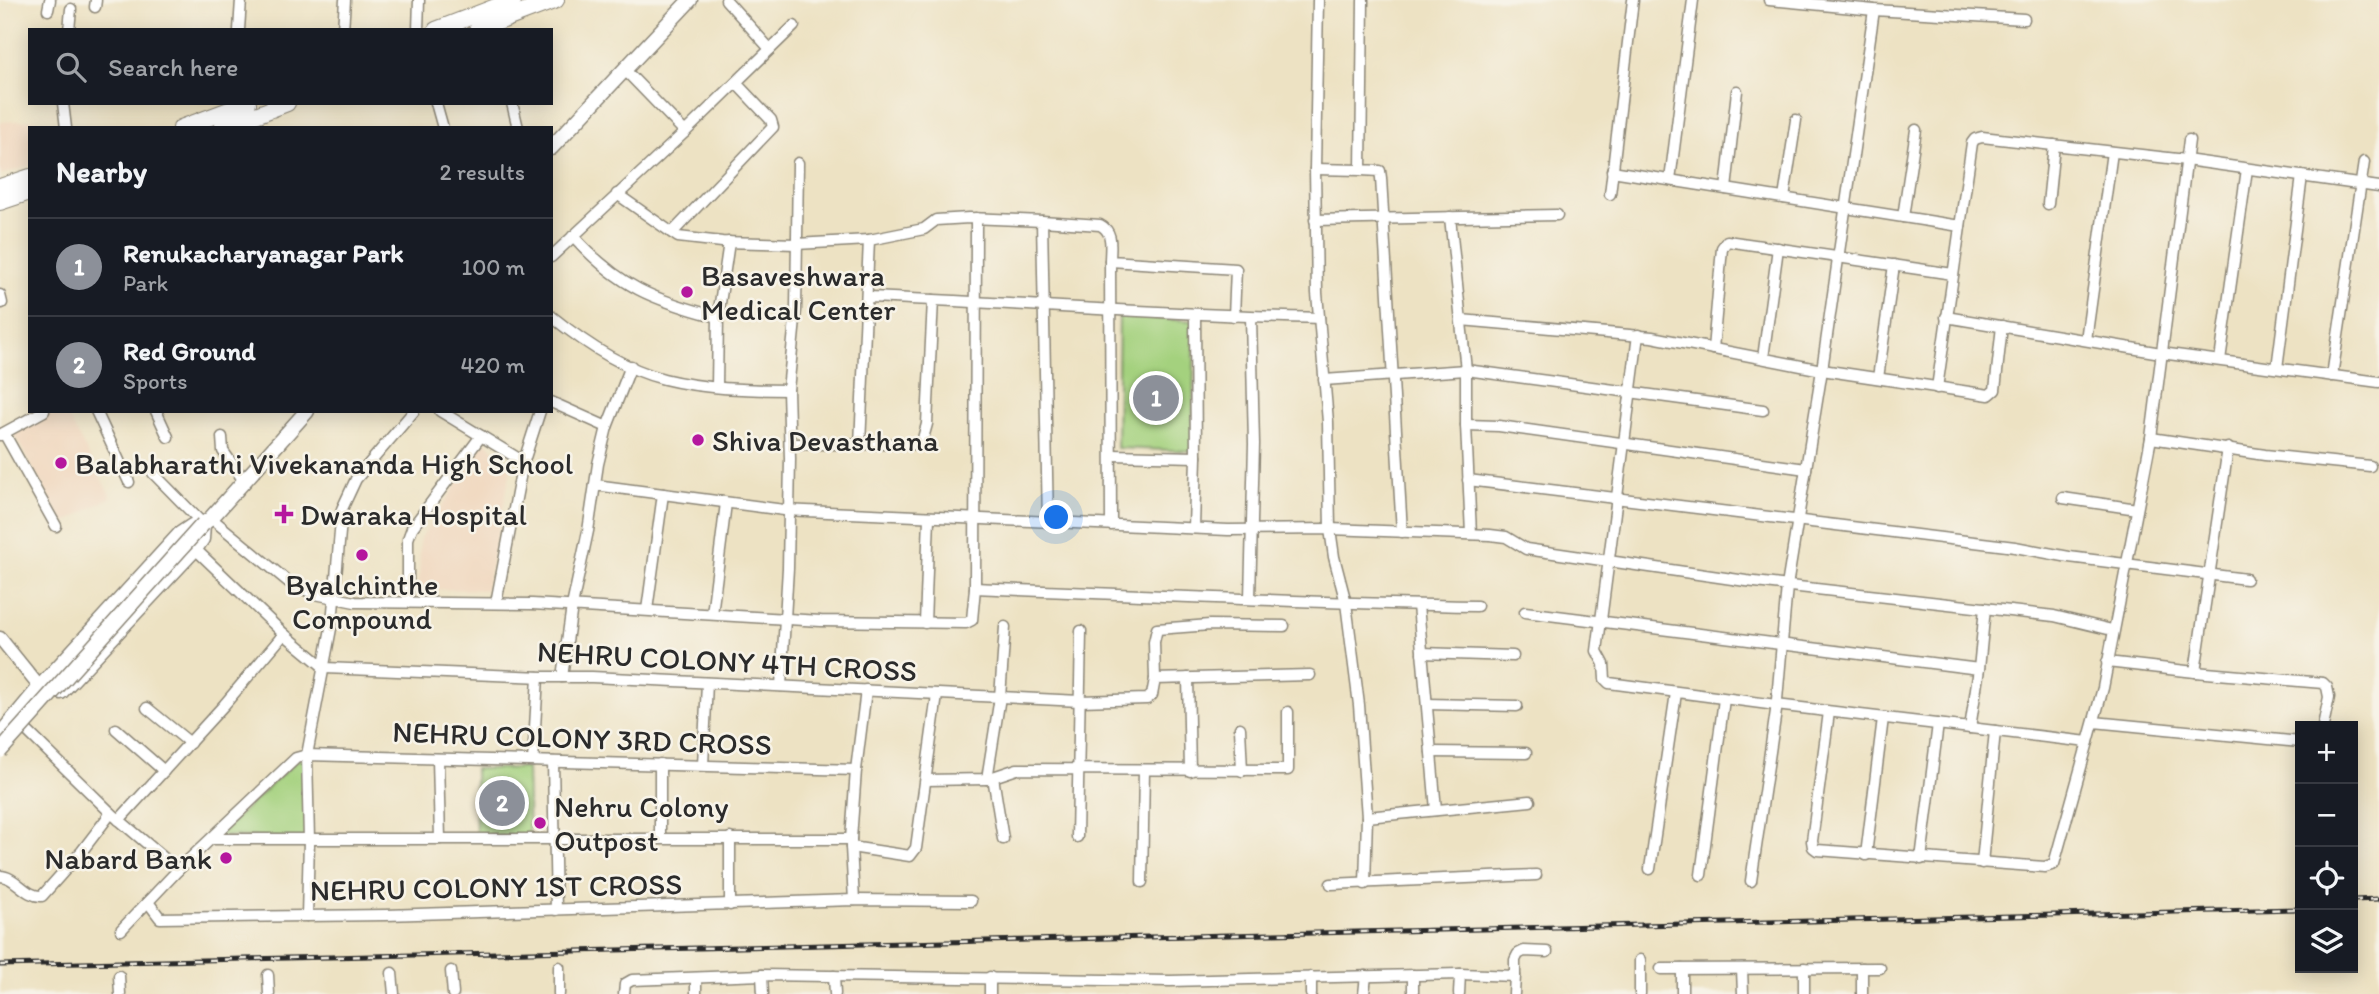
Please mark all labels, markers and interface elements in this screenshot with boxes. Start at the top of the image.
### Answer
search box [28,28,553,105]
icon: search [52,48,90,86]
text: Search here [108,51,238,83]
text: Nearby [56,153,147,190]
text: 2 results [439,158,525,186]
text: Renukacharyanagar Park [123,237,404,269]
text: 1 [74,253,84,281]
text: 100 m [461,253,525,281]
place label: Basaveshwara Medical Center [701,257,896,328]
text: Park [123,269,168,297]
marker: Basaveshwara Medical Center [679,284,695,300]
text: Red Ground [123,335,256,367]
text: 2 [73,351,85,379]
text: 420 m [460,351,525,379]
text: Sports [123,367,187,395]
pin: 1 [1133,372,1179,424]
place label: Shiva Devasthana [712,422,939,459]
marker: Shiva Devasthana [690,432,706,448]
place label: Balabharathi Vivekananda High School [75,445,574,482]
marker: Balabharathi Vivekananda High School [53,455,69,471]
place label: Dwaraka Hospital [300,496,527,533]
your location [1039,500,1073,534]
marker: Dwaraka Hospital [274,504,294,524]
marker: Byalchinthe Compound [354,547,370,563]
place label: Byalchinthe Compound [285,566,439,637]
street label: NEHRU COLONY 4TH CROSS [536,633,918,689]
street label: NEHRU COLONY 3RD CROSS [392,713,772,763]
map controls [2295,721,2358,973]
button: + [2295,721,2358,784]
pin: 2 [479,777,525,829]
button: − [2295,784,2358,847]
place label: Nehru Colony Outpost [554,788,729,859]
marker: Nehru Colony Outpost [532,815,548,831]
place label: Nabard Bank [44,840,212,877]
button: locate [2295,847,2358,910]
marker: Nabard Bank [218,850,234,866]
street label: NEHRU COLONY 1ST CROSS [310,865,682,909]
button: layers [2295,910,2358,973]

